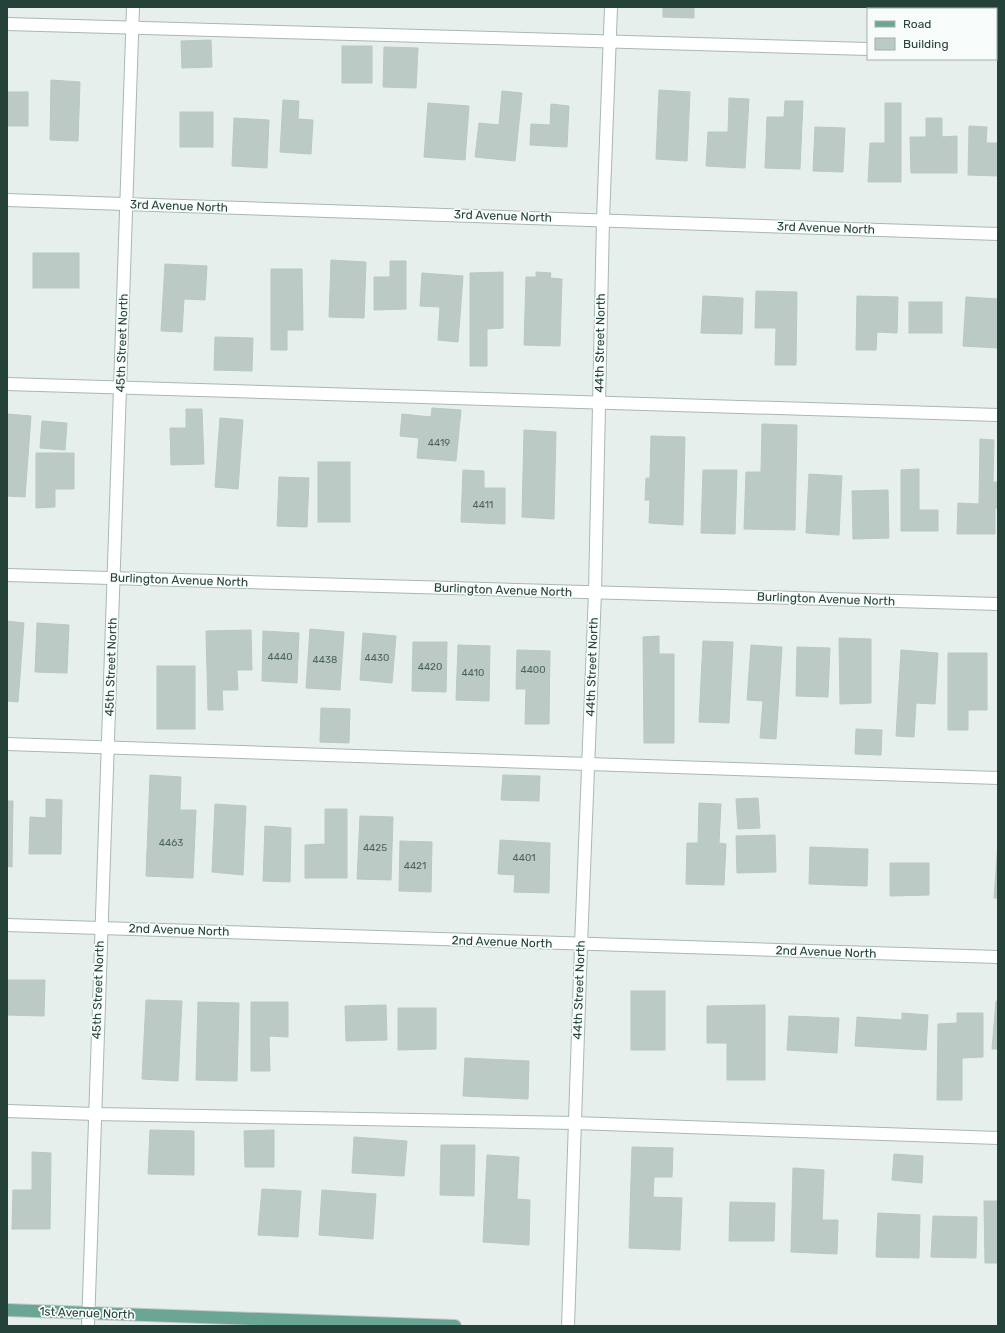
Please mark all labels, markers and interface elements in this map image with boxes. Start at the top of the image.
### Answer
legend [867,8,997,60]
text: Road [903,17,931,31]
text: Building [903,37,949,51]
street label: 3rd Avenue North [130,197,228,215]
street label: 3rd Avenue North [454,207,552,225]
street label: 3rd Avenue North [777,219,875,237]
street label: 45th Street North [113,293,131,393]
street label: 44th Street North [592,293,608,393]
house number: 4419 [428,437,450,449]
house number: 4411 [473,499,493,511]
street label: Burlington Avenue North [110,571,248,589]
street label: Burlington Avenue North [434,581,572,599]
street label: Burlington Avenue North [757,590,895,608]
street label: 45th Street North [102,617,120,717]
street label: 44th Street North [583,617,601,717]
house number: 4440 [268,651,292,663]
house number: 4430 [365,652,389,664]
house number: 4438 [313,654,337,666]
house number: 4420 [418,661,442,673]
house number: 4400 [520,664,546,676]
house number: 4410 [462,667,484,679]
house number: 4463 [159,837,183,849]
house number: 4425 [363,842,387,854]
house number: 4401 [512,852,536,864]
house number: 4421 [404,860,426,872]
street label: 2nd Avenue North [128,921,230,939]
street label: 2nd Avenue North [451,933,553,951]
street label: 45th Street North [89,940,107,1040]
street label: 44th Street North [570,940,588,1040]
street label: 2nd Avenue North [775,943,877,961]
street label: 1st Avenue North [39,1304,135,1322]

